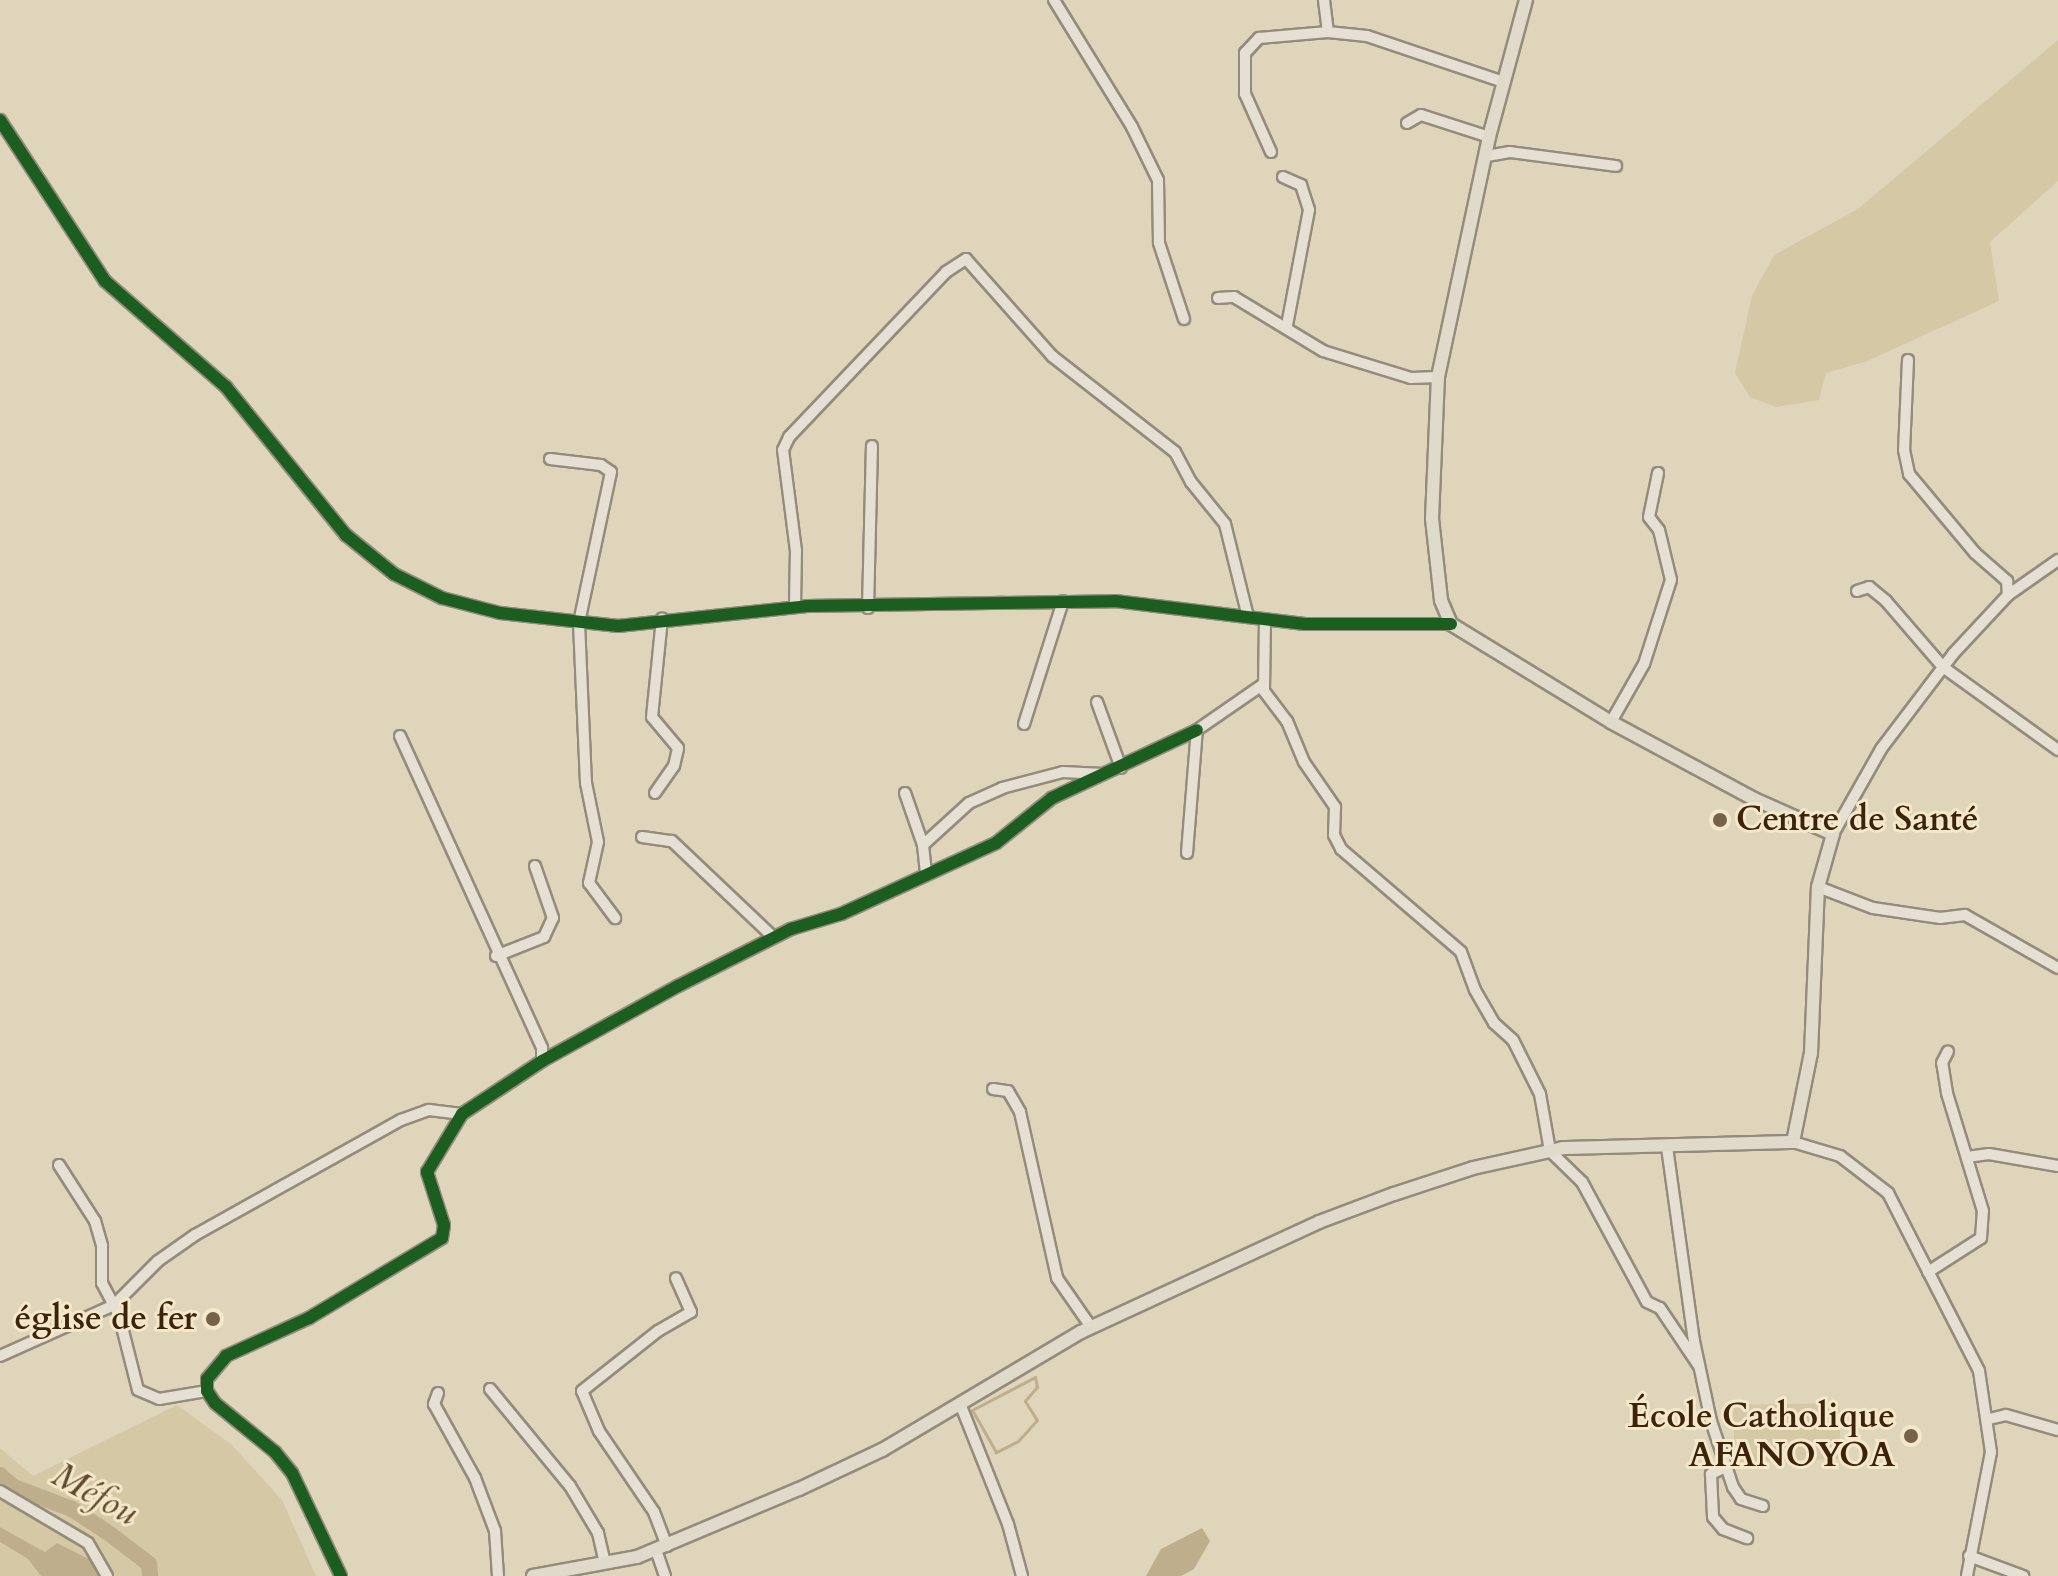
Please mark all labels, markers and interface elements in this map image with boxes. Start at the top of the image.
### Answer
place label: Centre de Santé [1736,800,1979,840]
marker: Centre de Santé [1711,811,1729,829]
place label: église de fer [15,1299,197,1339]
marker: église de fer [204,1310,222,1328]
place label: École Catholique AFANOYOA [1628,1396,1895,1476]
marker: École Catholique AFANOYOA [1902,1427,1920,1445]
water label: Méfou [45,1453,145,1535]

